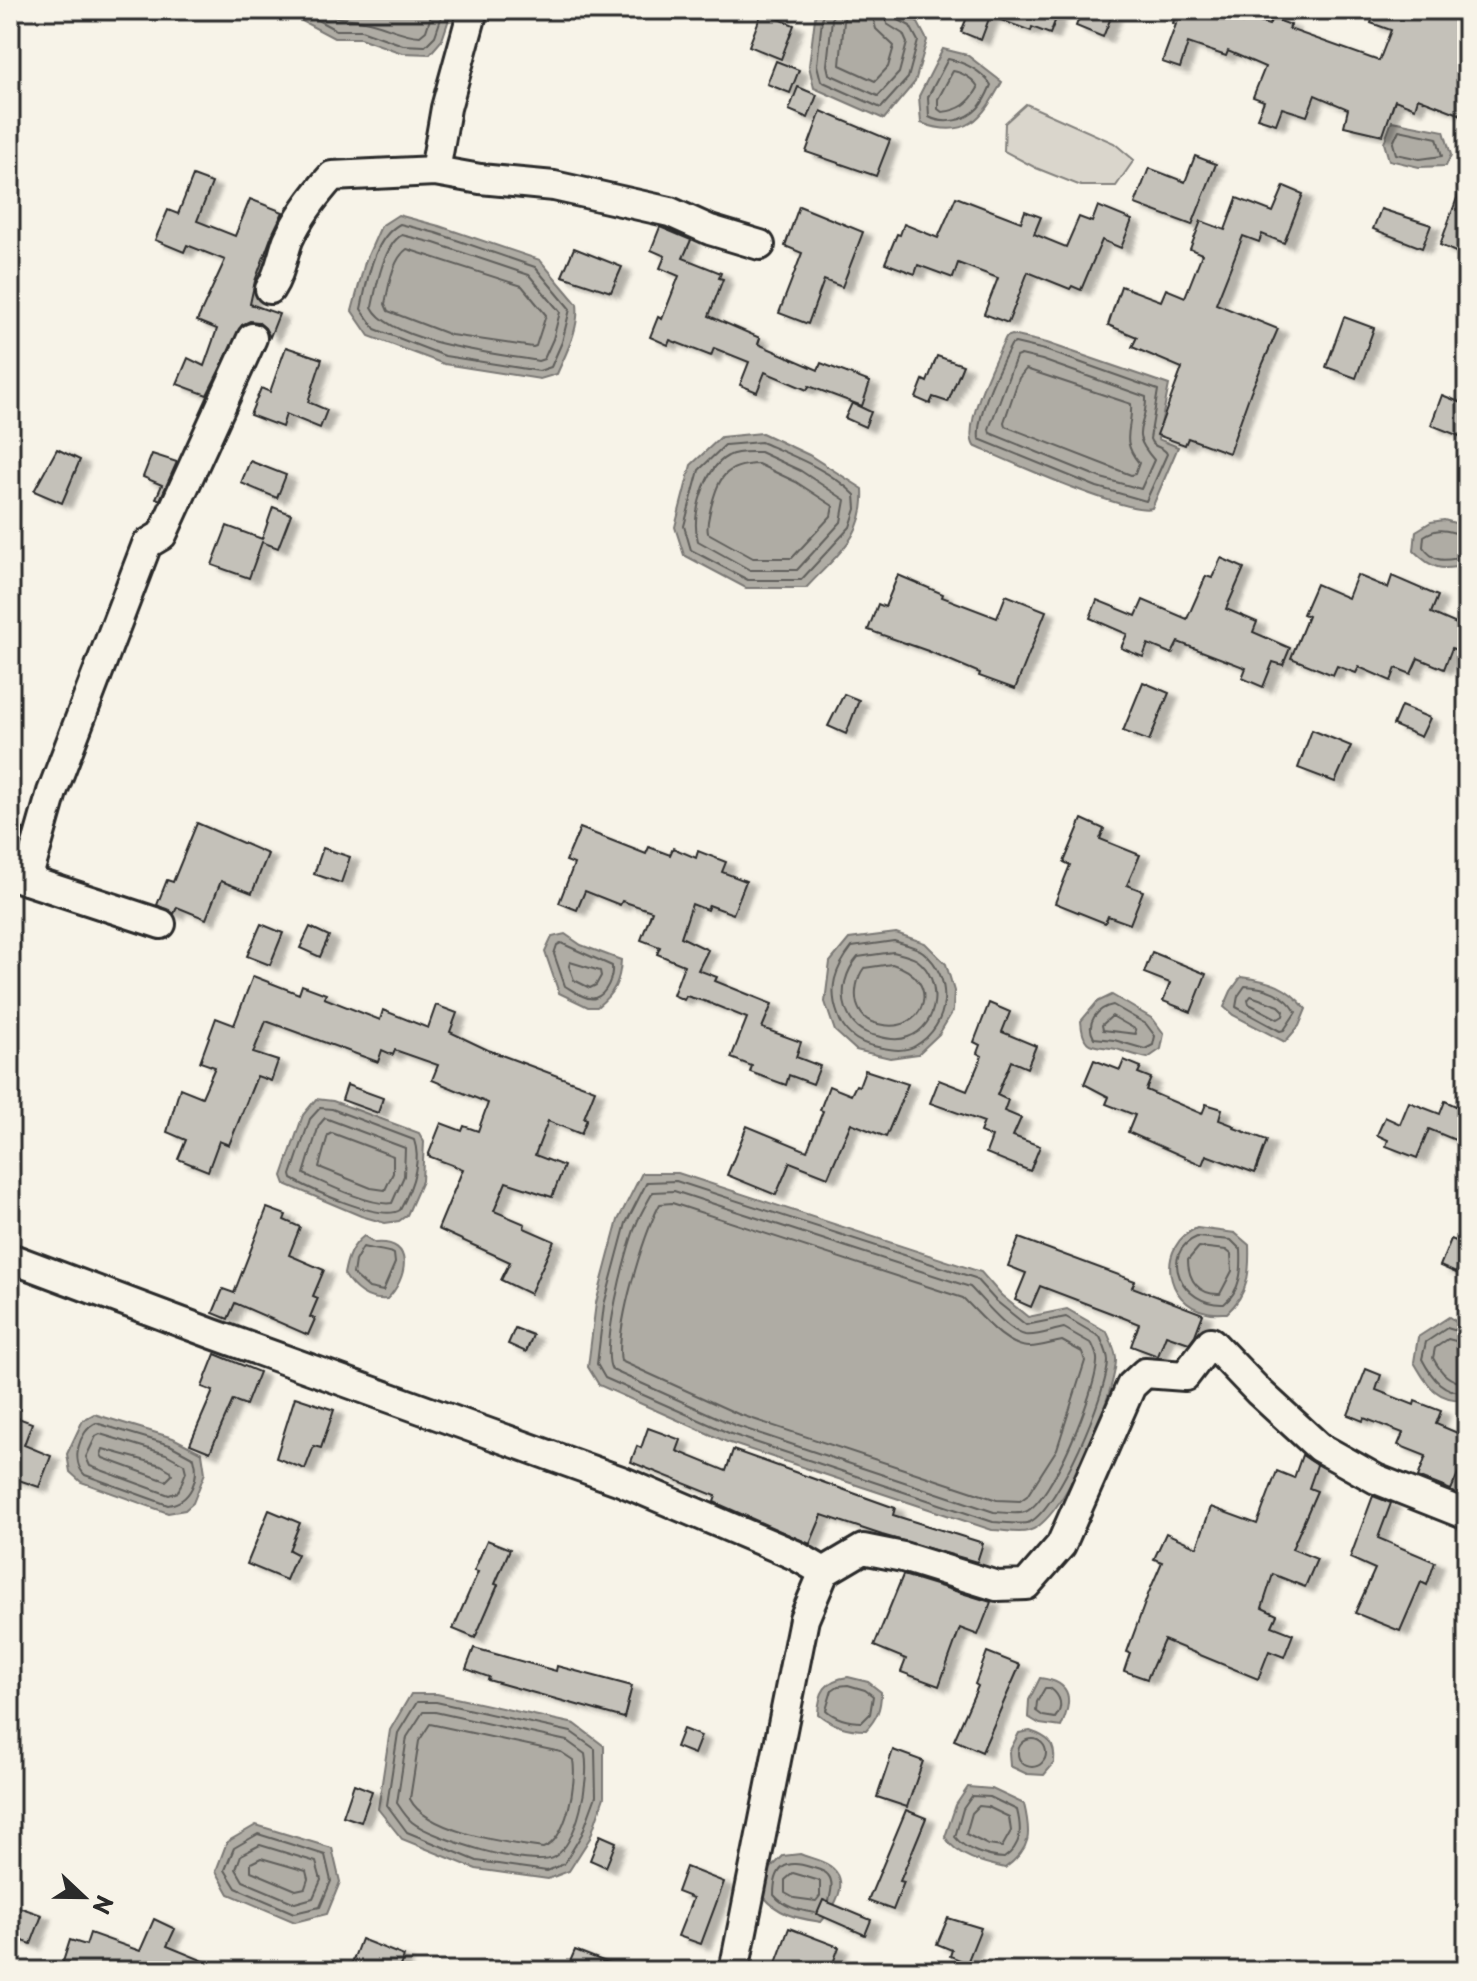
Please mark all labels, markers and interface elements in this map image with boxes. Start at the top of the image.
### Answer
north arrow [44,1857,124,1937]
text: N [85,1891,122,1919]

